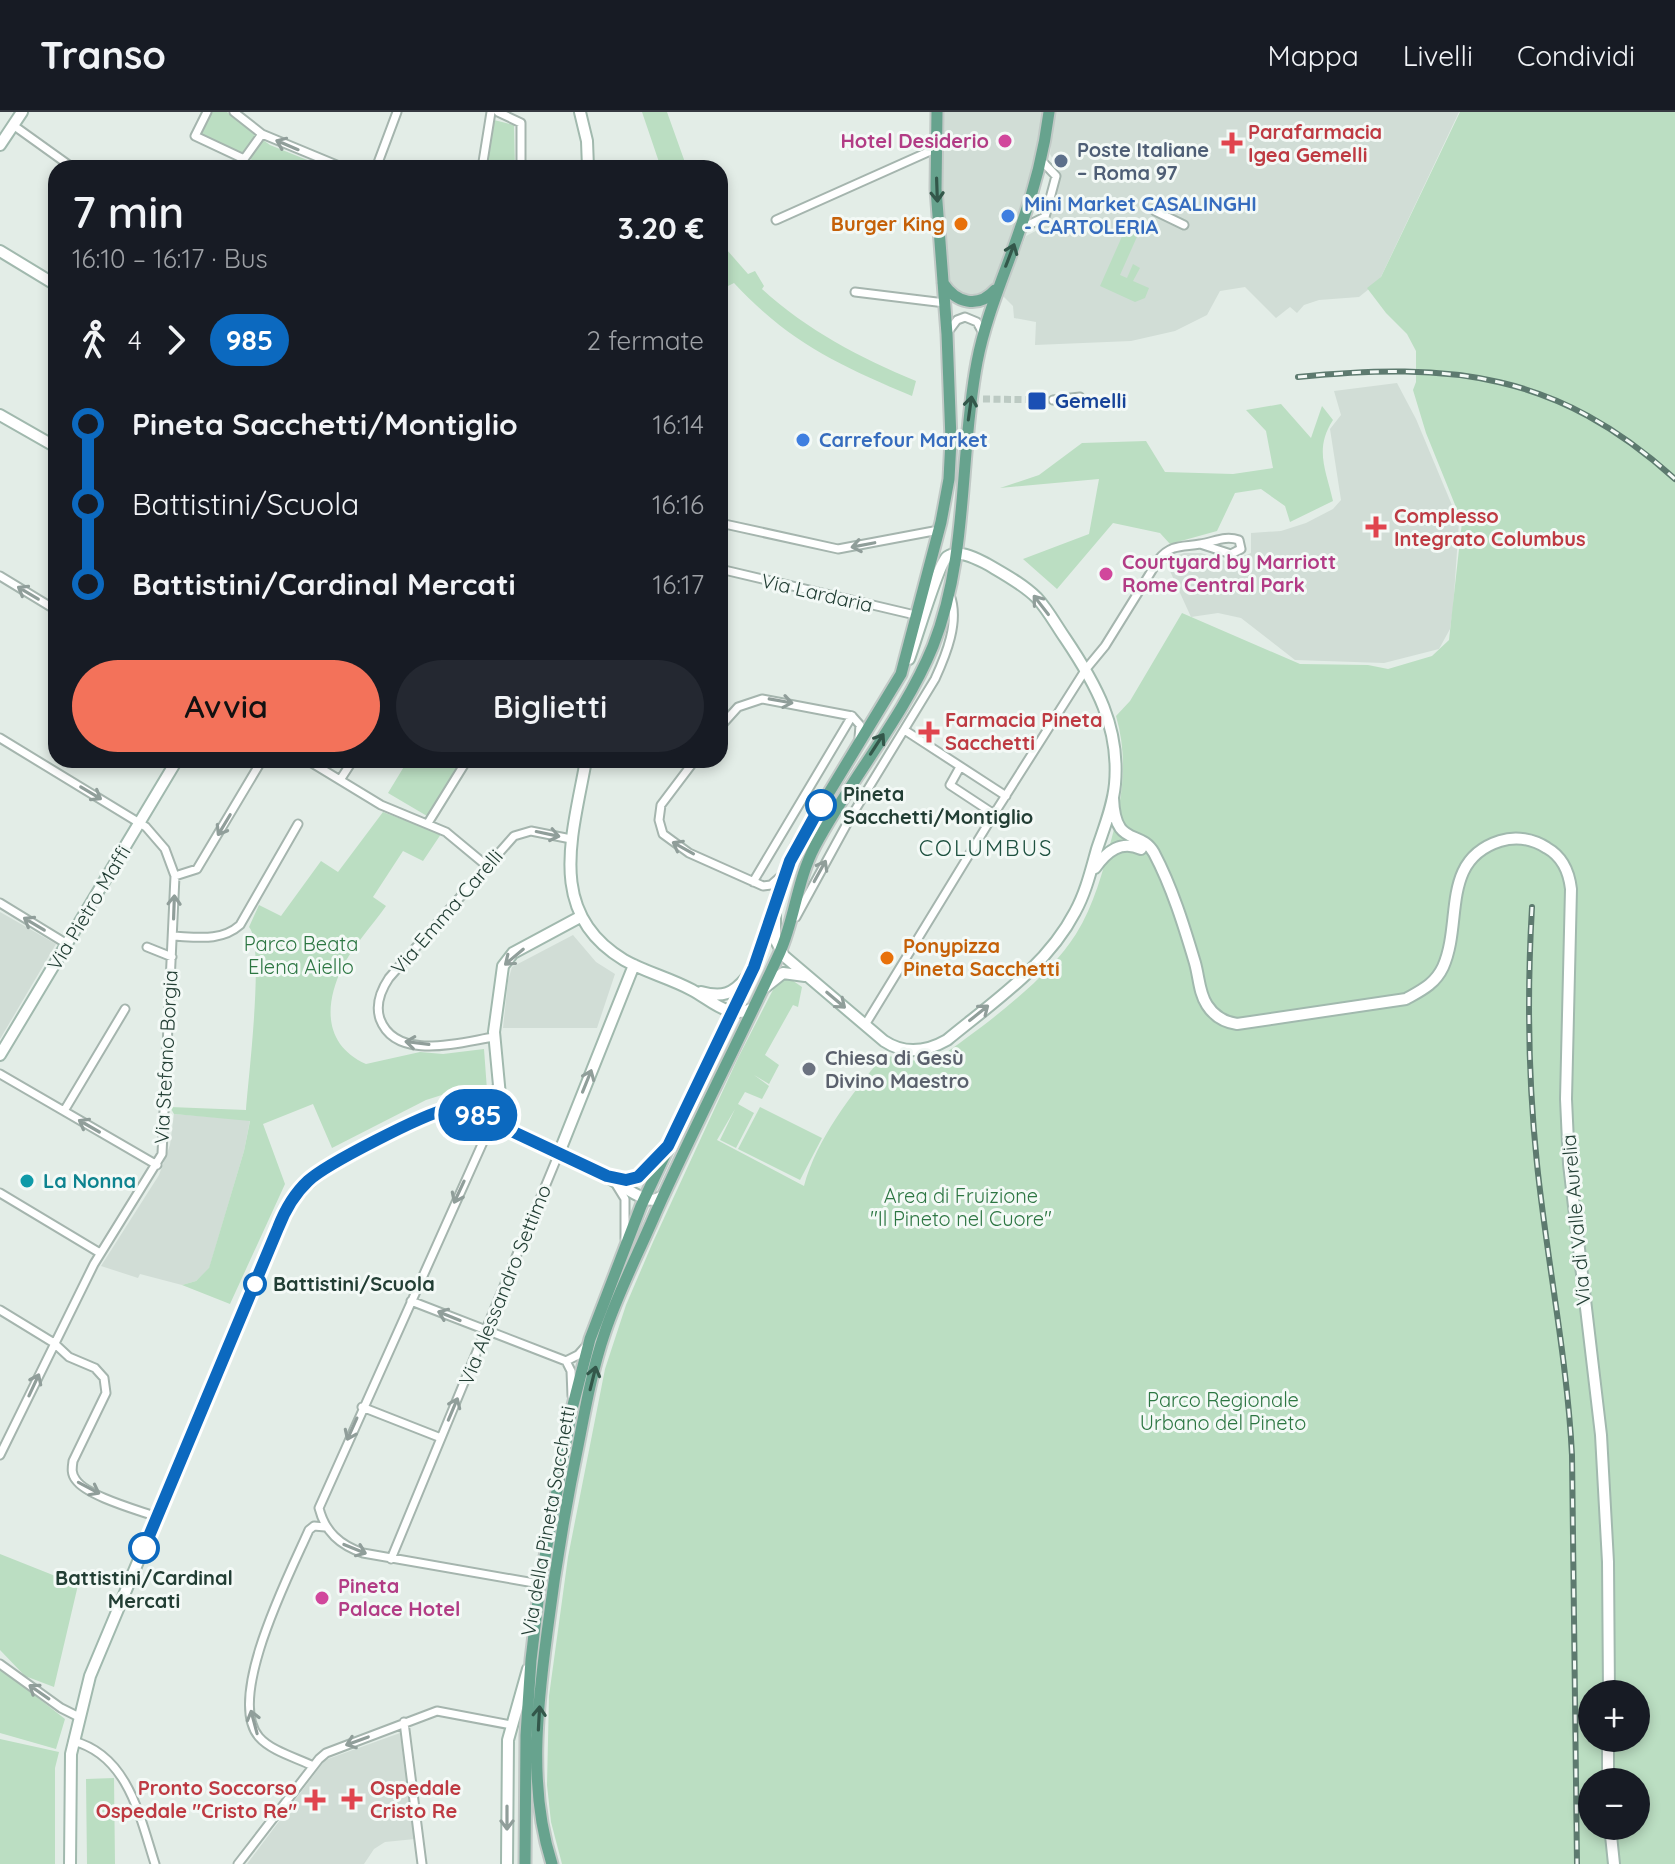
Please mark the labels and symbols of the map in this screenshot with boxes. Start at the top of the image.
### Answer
place label: Parafarmacia Igea Gemelli [1248,119,1382,167]
place label: Hotel Desiderio [840,128,989,153]
marker: Hotel Desiderio [996,132,1014,150]
marker: Parafarmacia Igea Gemelli [1223,134,1241,152]
one-way arrow [275,136,299,151]
place label: Poste Italiane – Roma 97 [1077,137,1209,185]
marker: Poste Italiane – Roma 97 [1052,152,1070,170]
one-way arrow [929,176,944,203]
place label: Mini Market CASALINGHI - CARTOLERIA [1024,191,1257,239]
marker: Mini Market CASALINGHI - CARTOLERIA [999,207,1017,225]
place label: Burger King [831,211,945,236]
marker: Burger King [952,215,970,233]
one-way arrow [1004,243,1018,268]
place label: Gemelli [1055,388,1126,413]
marker: Gemelli [1026,390,1048,412]
one-way arrow [963,396,978,421]
place label: Carrefour Market [819,427,988,452]
marker: Carrefour Market [794,431,812,449]
place label: Complesso Integrato Columbus [1394,503,1586,551]
marker: Complesso Integrato Columbus [1365,516,1387,538]
one-way arrow [850,538,876,553]
place label: Courtyard by Marriott Rome Central Park [1122,549,1336,597]
marker: Courtyard by Marriott Rome Central Park [1097,565,1115,583]
street label: Via Lardaria [759,568,875,617]
one-way arrow [17,585,40,601]
one-way arrow [1033,595,1050,616]
one-way arrow [768,695,793,710]
place label: Farmacia Pineta Sacchetti [945,707,1103,755]
marker: Farmacia Pineta Sacchetti [920,723,938,741]
one-way arrow [868,734,885,756]
place label: Pineta Sacchetti/Montiglio [843,781,1033,829]
one-way arrow [79,785,102,801]
marker: Pineta Sacchetti/Montiglio [806,790,836,820]
one-way arrow [216,813,232,836]
one-way arrow [535,827,561,842]
district label: COLUMBUS [919,834,1053,862]
one-way arrow [672,840,695,856]
street label: Via Pietro Maffi [41,841,136,975]
street label: Via Emma Carelli [385,844,508,979]
one-way arrow [813,859,828,883]
one-way arrow [166,894,181,921]
one-way arrow [23,915,46,931]
park label: Parco Beata Elena Aiello [244,931,358,979]
place label: Ponypizza Pineta Sacchetti [903,933,1060,981]
one-way arrow [504,948,524,966]
marker: Ponypizza Pineta Sacchetti [878,949,896,967]
street label: Via Stefano Borgia [148,969,183,1145]
one-way arrow [826,991,846,1009]
one-way arrow [969,1004,989,1022]
one-way arrow [404,1036,431,1051]
place label: Chiesa di Gesù Divino Maestro [825,1045,969,1093]
marker: Chiesa di Gesù Divino Maestro [800,1060,818,1078]
one-way arrow [581,1069,596,1094]
line badge: 985 [432,1089,524,1141]
one-way arrow [78,1118,101,1134]
street label: Via di Valle Aurelia [1556,1133,1595,1307]
place label: La Nonna [43,1168,136,1193]
marker: La Nonna [18,1172,36,1190]
one-way arrow [451,1180,466,1204]
street label: Via Alessandro Settimo [453,1181,556,1389]
park label: Area di Fruizione "Il Pineto nel Cuore" [870,1183,1052,1231]
place label: Battistini/Scuola [273,1271,435,1296]
marker: Battistini/Scuola [244,1273,266,1295]
one-way arrow [437,1308,462,1322]
one-way arrow [586,1366,601,1392]
one-way arrow [27,1374,42,1398]
park label: Parco Regionale Urbano del Pineto [1140,1387,1306,1435]
one-way arrow [447,1398,462,1422]
street label: Via della Pineta Sacchetti [515,1404,580,1638]
one-way arrow [344,1417,359,1441]
one-way arrow [77,1481,100,1497]
marker: Battistini/Cardinal Mercati [129,1533,159,1563]
one-way arrow [342,1543,367,1557]
place label: Battistini/Cardinal Mercati [55,1565,233,1613]
place label: Pineta Palace Hotel [338,1573,460,1621]
marker: Pineta Palace Hotel [313,1589,331,1607]
one-way arrow [28,1684,50,1700]
one-way arrow [532,1705,547,1732]
one-way arrow [246,1709,261,1735]
one-way arrow [345,1735,370,1749]
place label: Pronto Soccorso Ospedale "Cristo Re" [96,1775,297,1823]
place label: Ospedale Cristo Re [370,1775,461,1823]
marker: Ospedale Cristo Re [341,1788,363,1810]
marker: Pronto Soccorso Ospedale "Cristo Re" [304,1789,326,1811]
one-way arrow [499,1804,515,1831]

